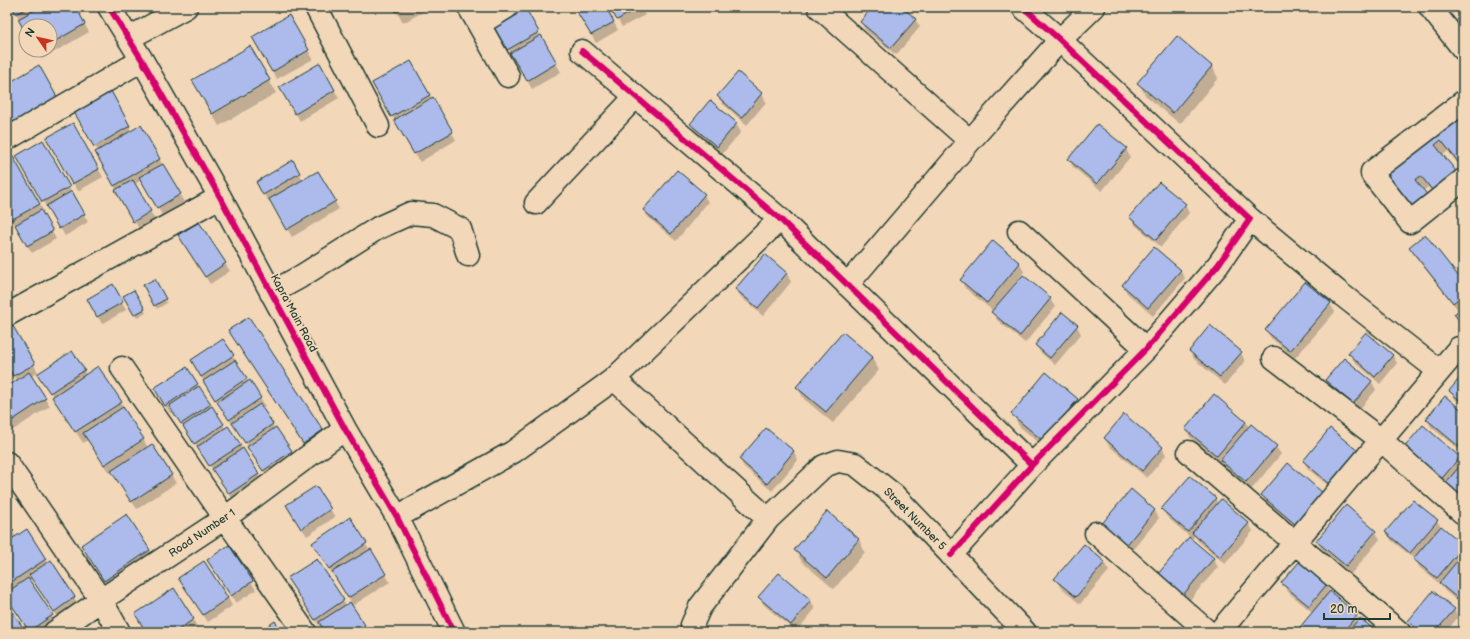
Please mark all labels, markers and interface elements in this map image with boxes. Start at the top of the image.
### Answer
north arrow [18,18,58,58]
text: N [22,26,38,40]
street label: Kapra Main Road [268,272,320,354]
street label: Street Number 5 [881,485,949,553]
street label: Road Number 1 [166,506,238,560]
scale bar [1324,595,1390,621]
text: 20 m [1330,602,1357,617]

